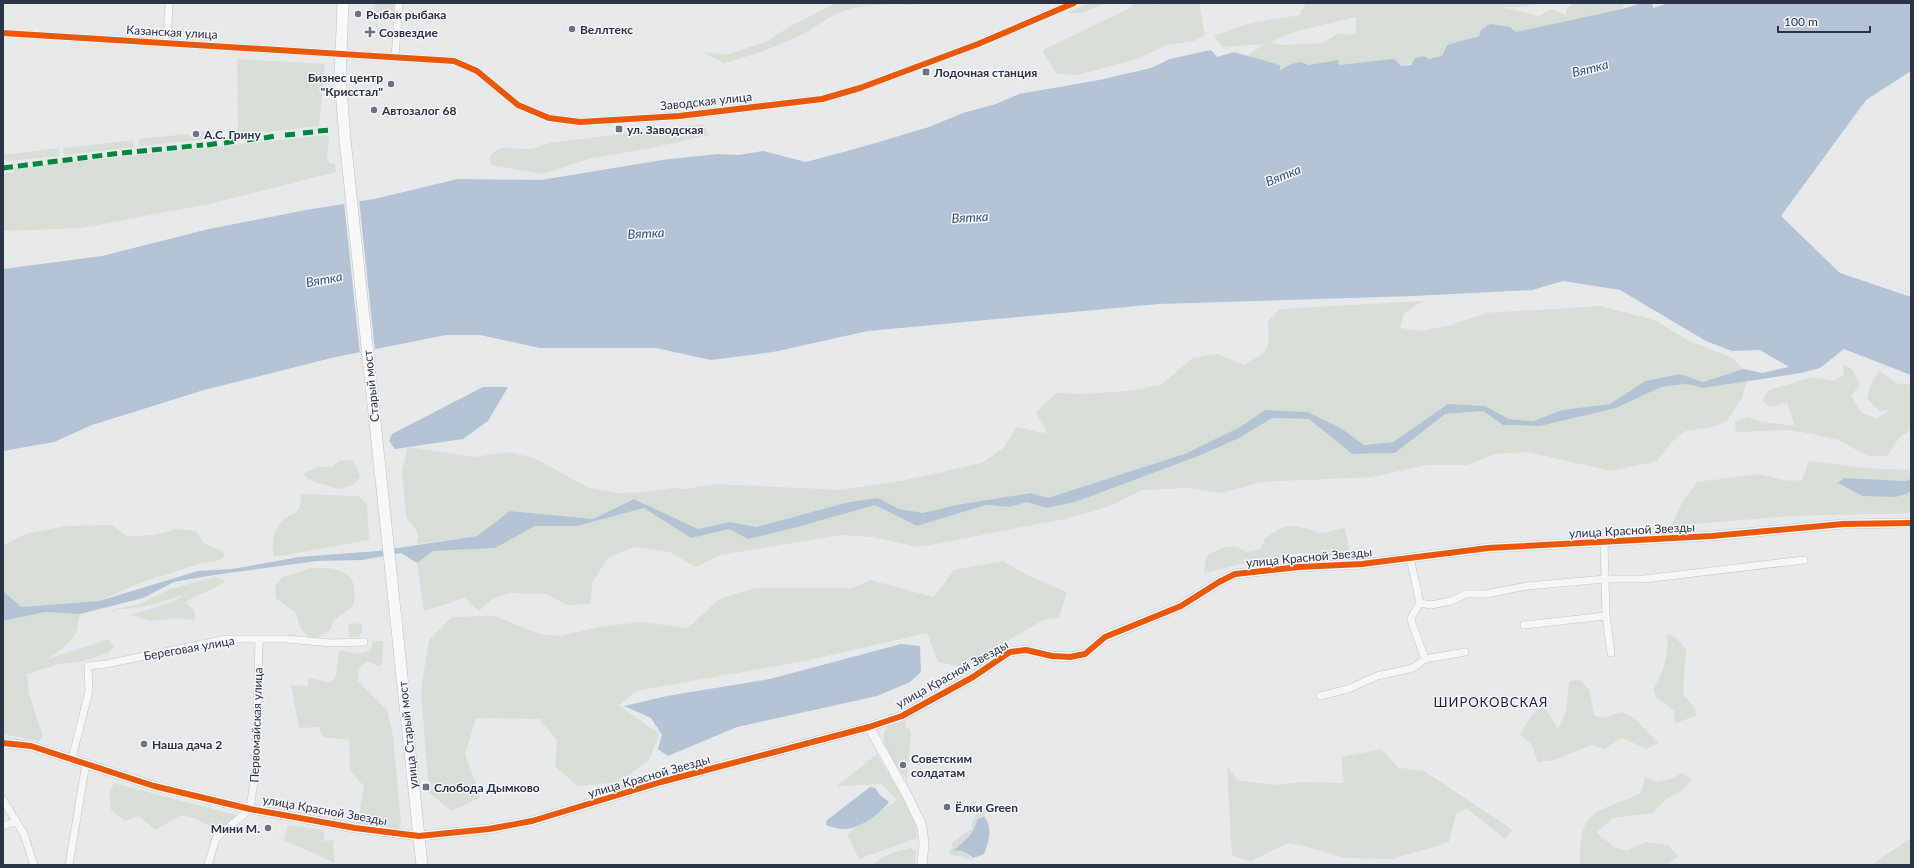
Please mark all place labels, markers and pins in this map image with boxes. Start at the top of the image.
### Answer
place label: Рыбак рыбака [366,7,446,22]
marker: Рыбак рыбака [353,9,363,19]
place label: Веллтекс [580,22,633,37]
marker: Веллтекс [567,24,577,34]
place label: Созвездие [379,25,438,40]
marker: Созвездие [364,26,376,38]
place label: Лодочная станция [933,65,1037,80]
marker: Лодочная станция [921,67,931,77]
place label: Бизнес центр "Крисстал" [308,70,383,99]
marker: Бизнес центр "Крисстал" [386,79,396,89]
place label: Автозалог 68 [381,103,457,118]
marker: Автозалог 68 [369,105,379,115]
place label: ул. Заводская [627,122,703,137]
marker: ул. Заводская [614,124,624,134]
place label: А.С. Грину [203,127,261,142]
marker: А.С. Грину [191,129,201,139]
place label: Наша дача 2 [152,737,222,752]
marker: Наша дача 2 [139,739,149,749]
place label: Советским солдатам [911,751,972,780]
marker: Советским солдатам [898,760,908,770]
place label: Слобода Дымково [434,780,540,795]
marker: Слобода Дымково [421,782,431,792]
place label: Ёлки Green [955,800,1018,815]
marker: Ёлки Green [942,802,952,812]
place label: Мини М. [211,821,260,836]
marker: Мини М. [263,823,273,833]

